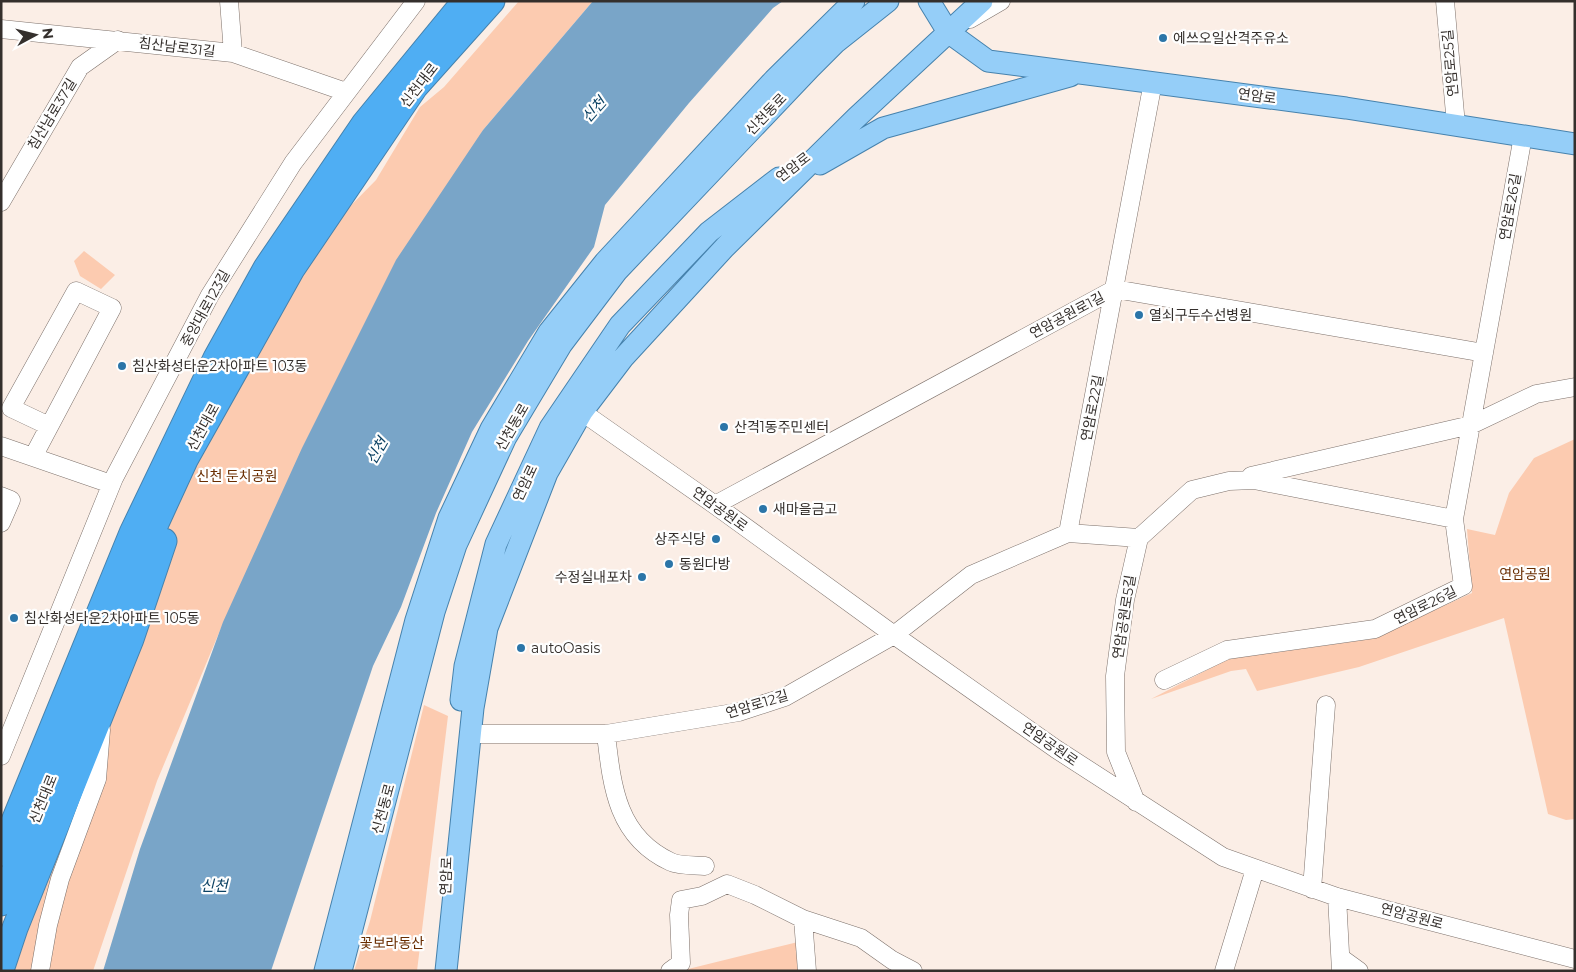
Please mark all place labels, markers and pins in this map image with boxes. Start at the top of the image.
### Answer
place label: 에쓰오일산격주유소 [1173,29,1289,47]
marker: 에쓰오일산격주유소 [1157,32,1169,44]
place label: 열쇠구두수선병원 [1149,306,1252,324]
marker: 열쇠구두수선병원 [1133,309,1145,321]
place label: 침산화성타운2차아파트 103동 [132,357,307,375]
marker: 침산화성타운2차아파트 103동 [116,360,128,372]
place label: 산격1동주민센터 [734,418,829,436]
marker: 산격1동주민센터 [718,421,730,433]
place label: 새마을금고 [773,500,838,518]
marker: 새마을금고 [757,503,769,515]
place label: 상주식당 [654,530,706,548]
marker: 상주식당 [710,533,722,545]
place label: 동원다방 [679,555,731,573]
marker: 동원다방 [663,558,675,570]
place label: 수정실내포차 [555,568,632,586]
marker: 수정실내포차 [636,571,648,583]
place label: 침산화성타운2차아파트 105동 [24,609,200,627]
marker: 침산화성타운2차아파트 105동 [8,612,20,624]
place label: autoOasis [531,639,600,657]
marker: autoOasis [515,642,527,654]

